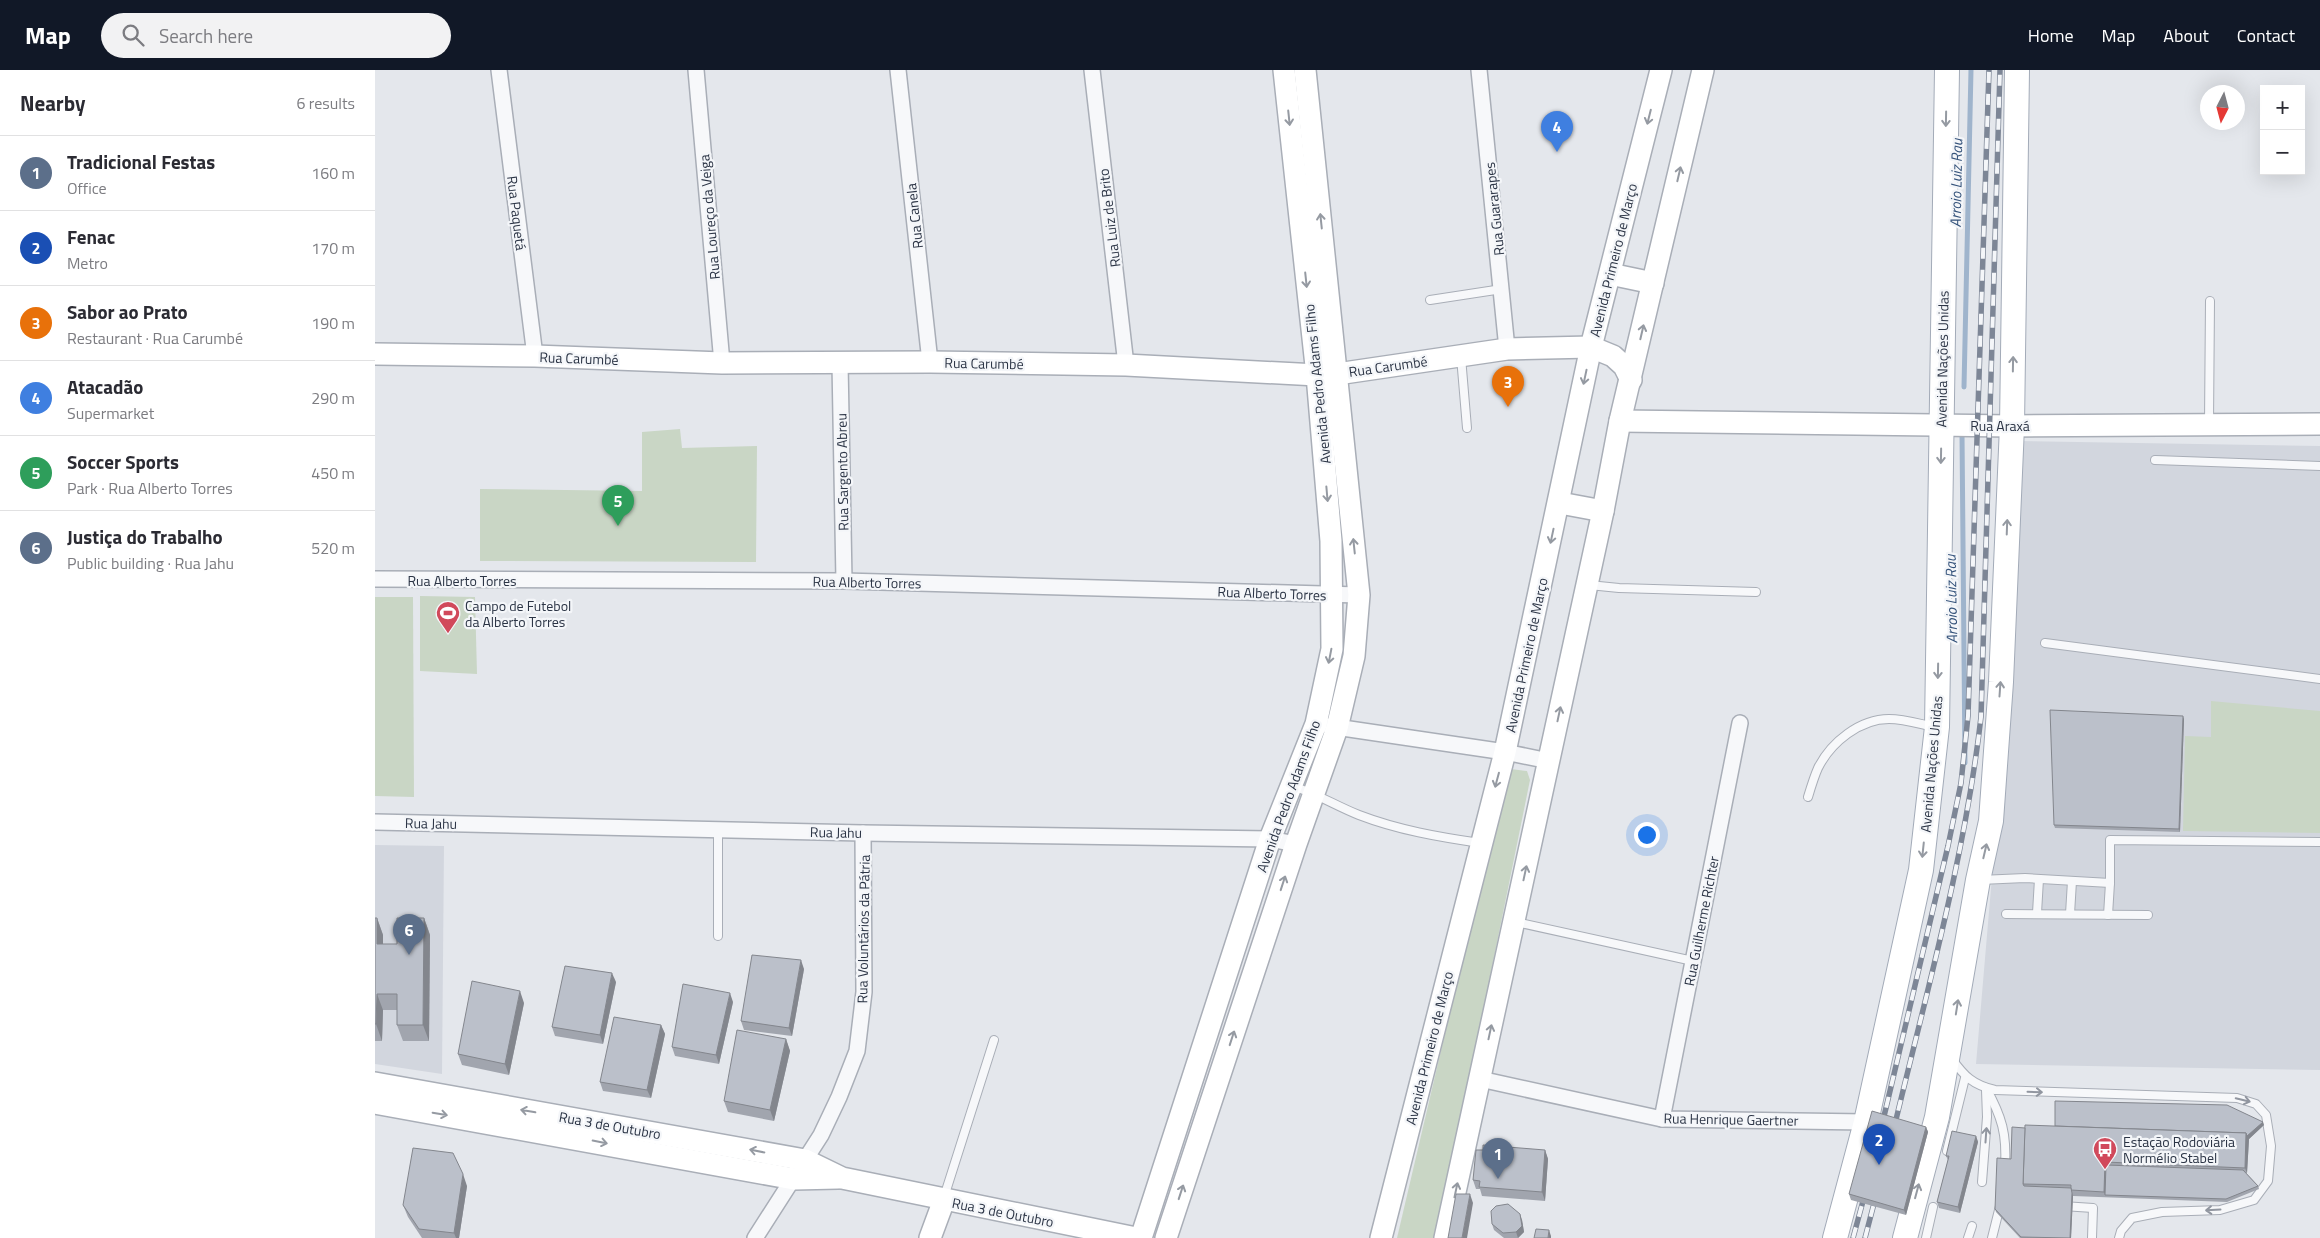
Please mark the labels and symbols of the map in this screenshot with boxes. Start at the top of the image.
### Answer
north arrow [2200,85,2245,130]
one-way arrow [1644,109,1653,125]
one-way arrow [1284,110,1294,126]
one-way arrow [1942,110,1951,126]
pin: 4 [1541,111,1573,152]
water label: Arroio Luiz Rau [1944,137,1968,228]
street label: Rua Loureço da Veiga [693,154,725,280]
street label: Rua Guararapes [1479,161,1509,257]
one-way arrow [1675,166,1684,182]
street label: Rua Luiz de Brito [1093,168,1125,268]
street label: Rua Paquetá [502,174,532,252]
street label: Avenida Primeiro de Março [1584,181,1642,339]
street label: Rua Canela [900,182,928,250]
one-way arrow [1316,213,1326,229]
one-way arrow [1301,272,1311,288]
street label: Avenida Nações Unidas [1930,290,1954,428]
street label: Avenida Pedro Adams Filho [1298,303,1336,465]
one-way arrow [1638,325,1647,341]
street label: Rua Carumbé [539,346,619,370]
street label: Rua Carumbé [1347,350,1429,382]
street label: Rua Carumbé [944,352,1024,374]
one-way arrow [2008,357,2017,373]
pin: 3 [1492,366,1524,407]
one-way arrow [1580,369,1589,385]
street label: Rua Sargento Abreu [830,413,854,531]
street label: Rua Araxá [1970,415,2030,436]
one-way arrow [1936,448,1946,464]
pin: 5 [602,485,634,526]
one-way arrow [1322,486,1332,502]
one-way arrow [2003,519,2012,535]
one-way arrow [1547,528,1556,544]
one-way arrow [1349,538,1359,554]
water label: Arroio Luiz Rau [1939,553,1963,644]
street label: Rua Alberto Torres [408,570,516,591]
street label: Rua Alberto Torres [812,571,922,593]
street label: Avenida Primeiro de Março [1499,576,1553,734]
street label: Rua Alberto Torres [1217,581,1327,605]
place label: Campo de Futebol da Alberto Torres [465,595,571,632]
sports icon: Campo de Futebol da Alberto Torres [435,600,461,634]
one-way arrow [1325,648,1334,664]
one-way arrow [1933,663,1942,679]
one-way arrow [1996,681,2005,697]
street label: Avenida Nações Unidas [1915,695,1947,833]
one-way arrow [1555,706,1565,722]
street label: Avenida Pedro Adams Filho [1251,717,1325,875]
one-way arrow [1492,772,1501,788]
street label: Rua Jahu [405,812,457,834]
street label: Rua Jahu [810,821,862,843]
your location [1634,822,1660,848]
one-way arrow [1918,842,1928,858]
one-way arrow [1981,843,1990,859]
street label: Rua Voluntários da Pátria [851,854,875,1004]
street label: Rua Guilherme Richter [1678,854,1724,988]
one-way arrow [1521,865,1530,881]
one-way arrow [1279,876,1288,892]
pin: 6 [393,914,425,955]
street label: Avenida Primeiro de Março [1400,969,1458,1127]
one-way arrow [1953,999,1963,1015]
one-way arrow [1486,1024,1495,1040]
one-way arrow [1228,1030,1237,1046]
one-way arrow [2026,1087,2042,1097]
one-way arrow [2234,1096,2250,1105]
one-way arrow [521,1105,537,1115]
street label: Rua 3 de Outubro [557,1106,663,1144]
street label: Rua Henrique Gaertner [1663,1107,1799,1131]
one-way arrow [432,1110,448,1120]
pin: 2 [1863,1124,1895,1165]
one-way arrow [1982,1127,1991,1143]
place label: Estação Rodoviária Normélio Stabel [2123,1131,2235,1168]
bus stop icon: Estação Rodoviária Normélio Stabel [2092,1136,2118,1170]
one-way arrow [592,1138,608,1148]
pin: 1 [1482,1138,1514,1179]
one-way arrow [750,1146,766,1155]
one-way arrow [1452,1183,1461,1199]
one-way arrow [1913,1183,1922,1199]
one-way arrow [1177,1184,1186,1200]
street label: Rua 3 de Outubro [950,1192,1056,1232]
one-way arrow [2205,1206,2221,1215]

